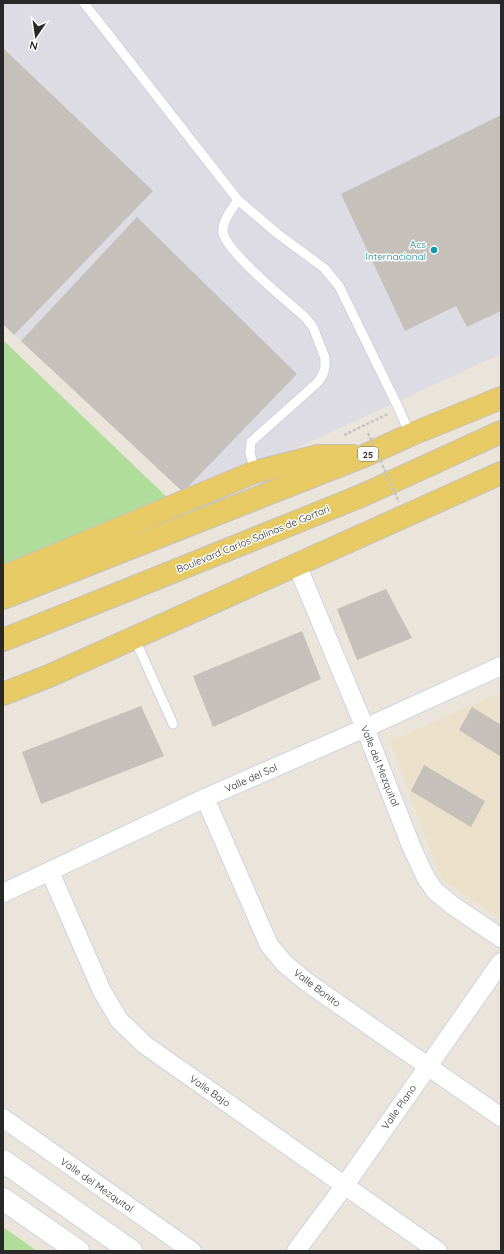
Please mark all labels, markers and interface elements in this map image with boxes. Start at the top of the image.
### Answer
north arrow [16,16,56,56]
text: N [28,38,39,53]
place label: Acs Internacional [366,238,426,263]
marker: Acs Internacional [429,245,439,255]
road number: 25 [358,447,378,461]
street label: Boulevard Carlos Salinas de Gortari [175,502,331,576]
street label: Valle del Mezquital [358,723,402,809]
street label: Valle del Sol [223,761,279,795]
street label: Valle Bonito [291,966,343,1010]
street label: Valle Bajo [187,1072,233,1110]
street label: Valle Plano [379,1082,419,1132]
street label: Valle del Mezquital [58,1155,136,1215]

